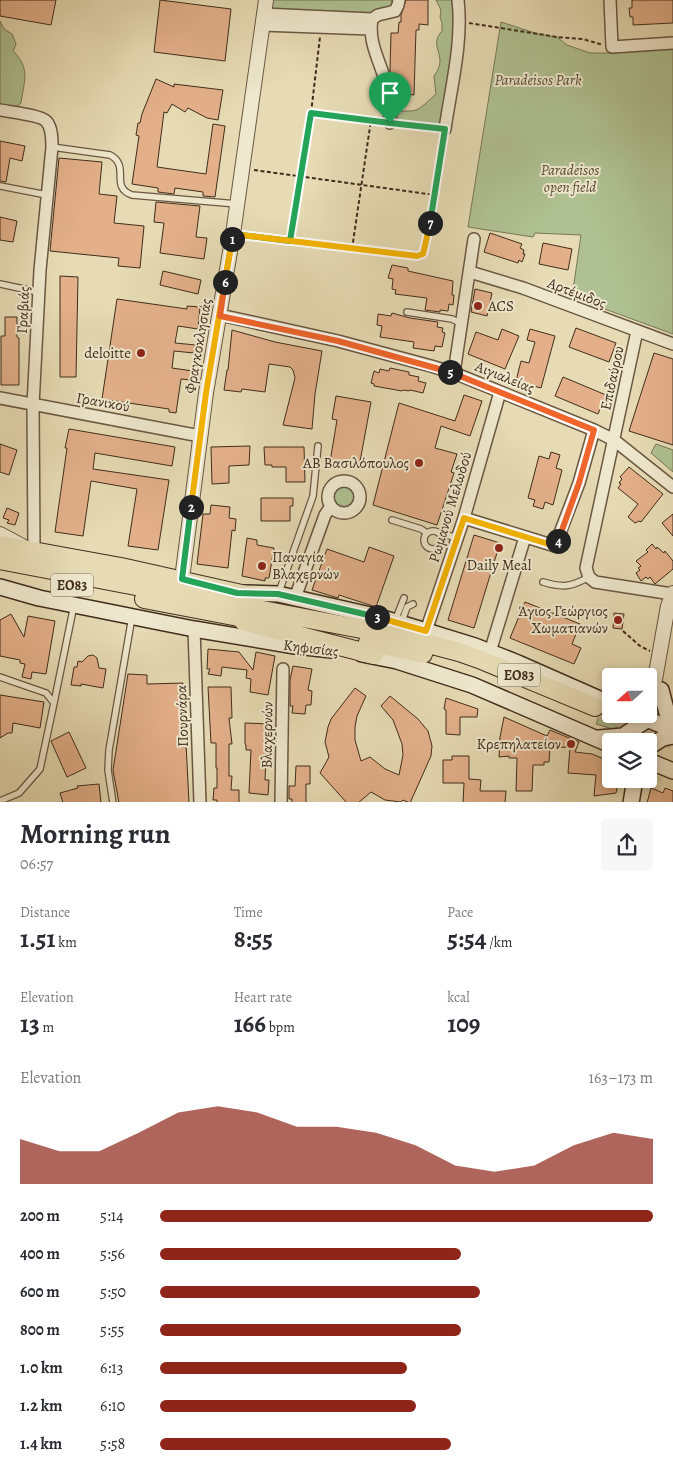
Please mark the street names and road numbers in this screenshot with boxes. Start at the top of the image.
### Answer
street label: Αρτέμιδος [544,272,609,313]
street label: Γραβιάς [12,286,34,334]
street label: Φραγκοκλησιάς [180,297,216,395]
street label: Επιδαύρου [595,344,629,412]
street label: Αιγιαλείας [471,356,538,398]
street label: Γρανικού [75,387,132,417]
street label: Ρωμανού Μελωδού [424,449,476,565]
road number: ΕΟ83 [51,574,93,596]
street label: Κηφισίας [282,635,340,661]
road number: ΕΟ83 [498,664,540,686]
street label: Πουρνάρα [171,685,193,747]
street label: Βλαχερνών [256,701,278,769]

